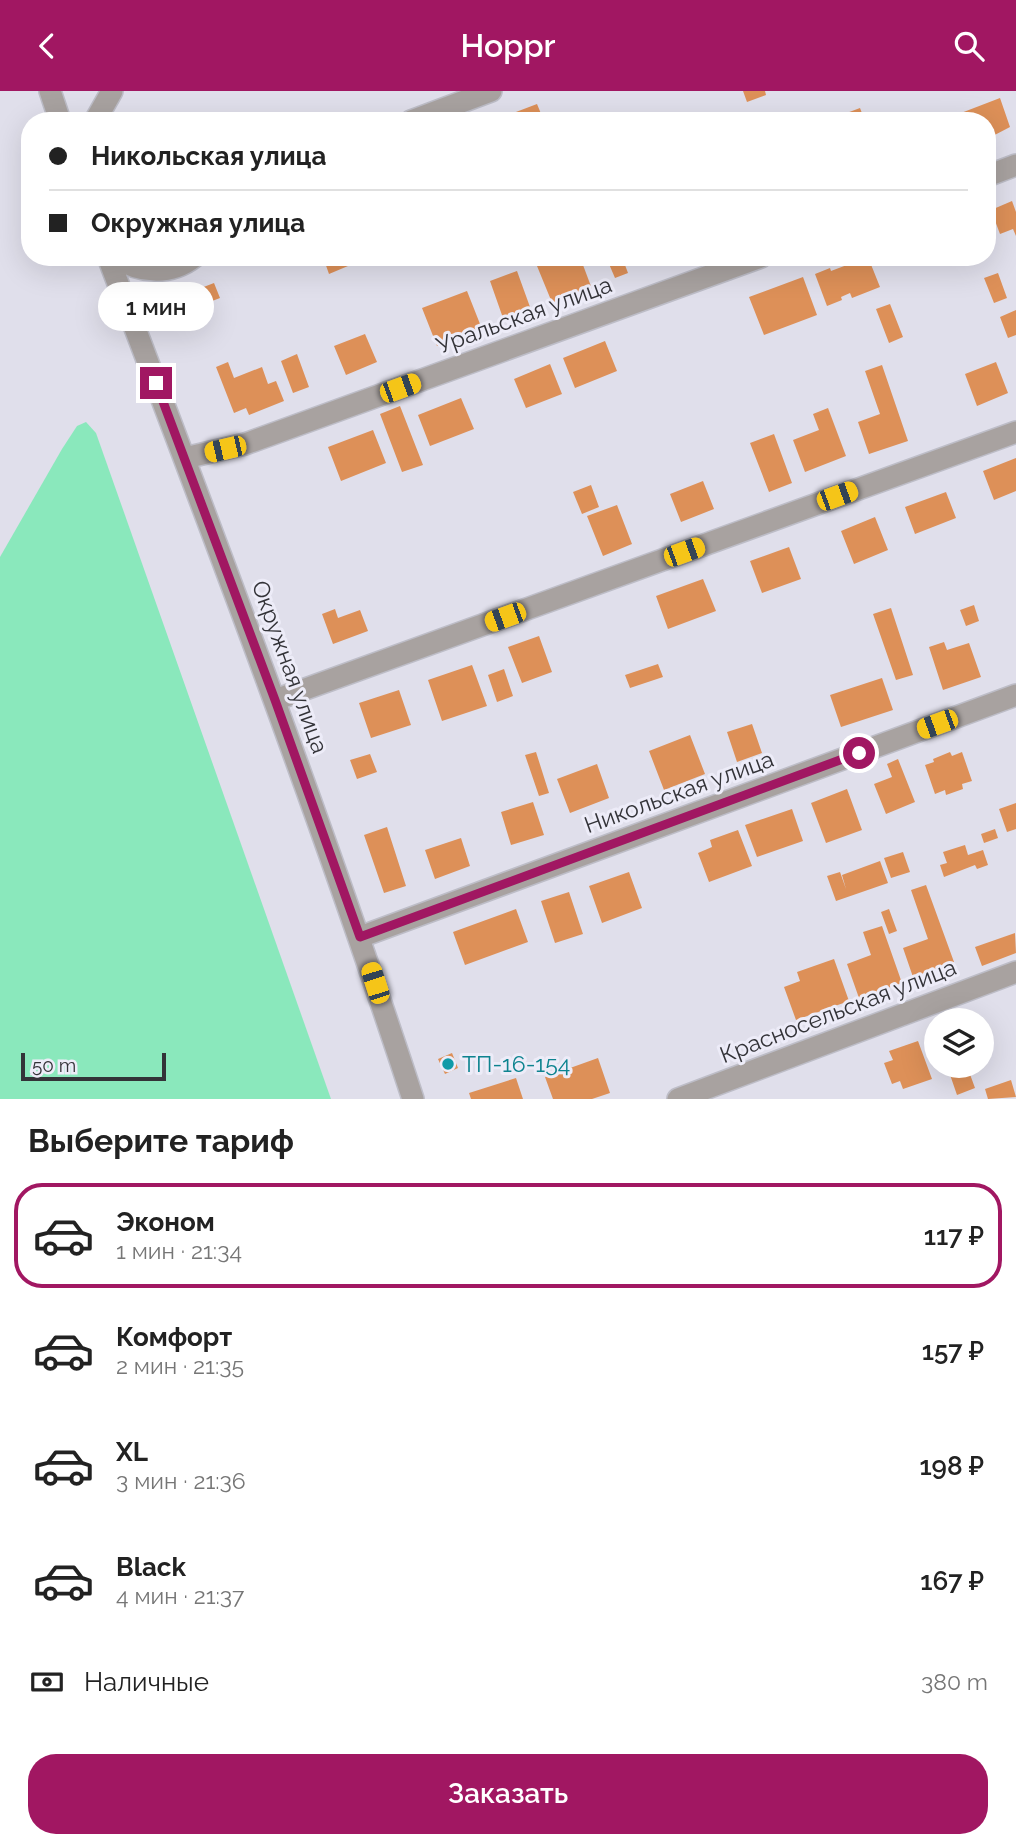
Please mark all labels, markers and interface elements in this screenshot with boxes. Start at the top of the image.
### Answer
icon: back [28,27,66,65]
text: Hoppr [461,27,555,64]
icon: search [950,27,988,65]
text: Никольская улица [91,141,326,171]
text: Окружная улица [91,208,305,238]
street label: Уральская улица [433,270,615,359]
callout: 1 мин [98,281,214,331]
text: 1 мин [126,293,186,320]
route end [140,367,172,399]
car [377,371,424,405]
car [203,434,248,464]
car [814,479,861,513]
car [661,535,708,569]
street label: Окружная улица [247,577,334,757]
car [482,600,529,634]
car [914,707,961,741]
route start [843,737,875,769]
street label: Никольская улица [581,745,777,838]
street label: Красносельская улица [716,953,960,1068]
car [359,960,392,1006]
map controls [924,1008,994,1078]
button: layers [924,1008,994,1078]
scale bar [21,1050,166,1082]
place label: ТП-16-154 [462,1050,570,1077]
text: 50 m [32,1054,76,1076]
marker: ТП-16-154 [440,1056,456,1072]
text: Выберите тариф [28,1122,294,1159]
icon: car [32,1204,95,1267]
text: Эконом [116,1207,215,1237]
text: 117 ₽ [924,1221,984,1251]
text: 1 мин · 21:34 [116,1237,242,1264]
icon: car [32,1319,95,1382]
text: Комфорт [116,1322,232,1352]
text: 157 ₽ [922,1336,984,1366]
text: 2 мин · 21:35 [116,1352,244,1379]
icon: car [32,1434,95,1497]
text: XL [116,1437,148,1467]
text: 198 ₽ [919,1451,984,1481]
text: 3 мин · 21:36 [116,1467,246,1494]
icon: car [32,1549,95,1612]
text: Black [116,1552,186,1582]
text: 167 ₽ [920,1566,984,1596]
text: 4 мин · 21:37 [116,1582,244,1609]
icon: cash [28,1663,66,1701]
text: Наличные [84,1667,209,1697]
text: 380 m [921,1668,988,1695]
button: Заказать [28,1754,988,1834]

